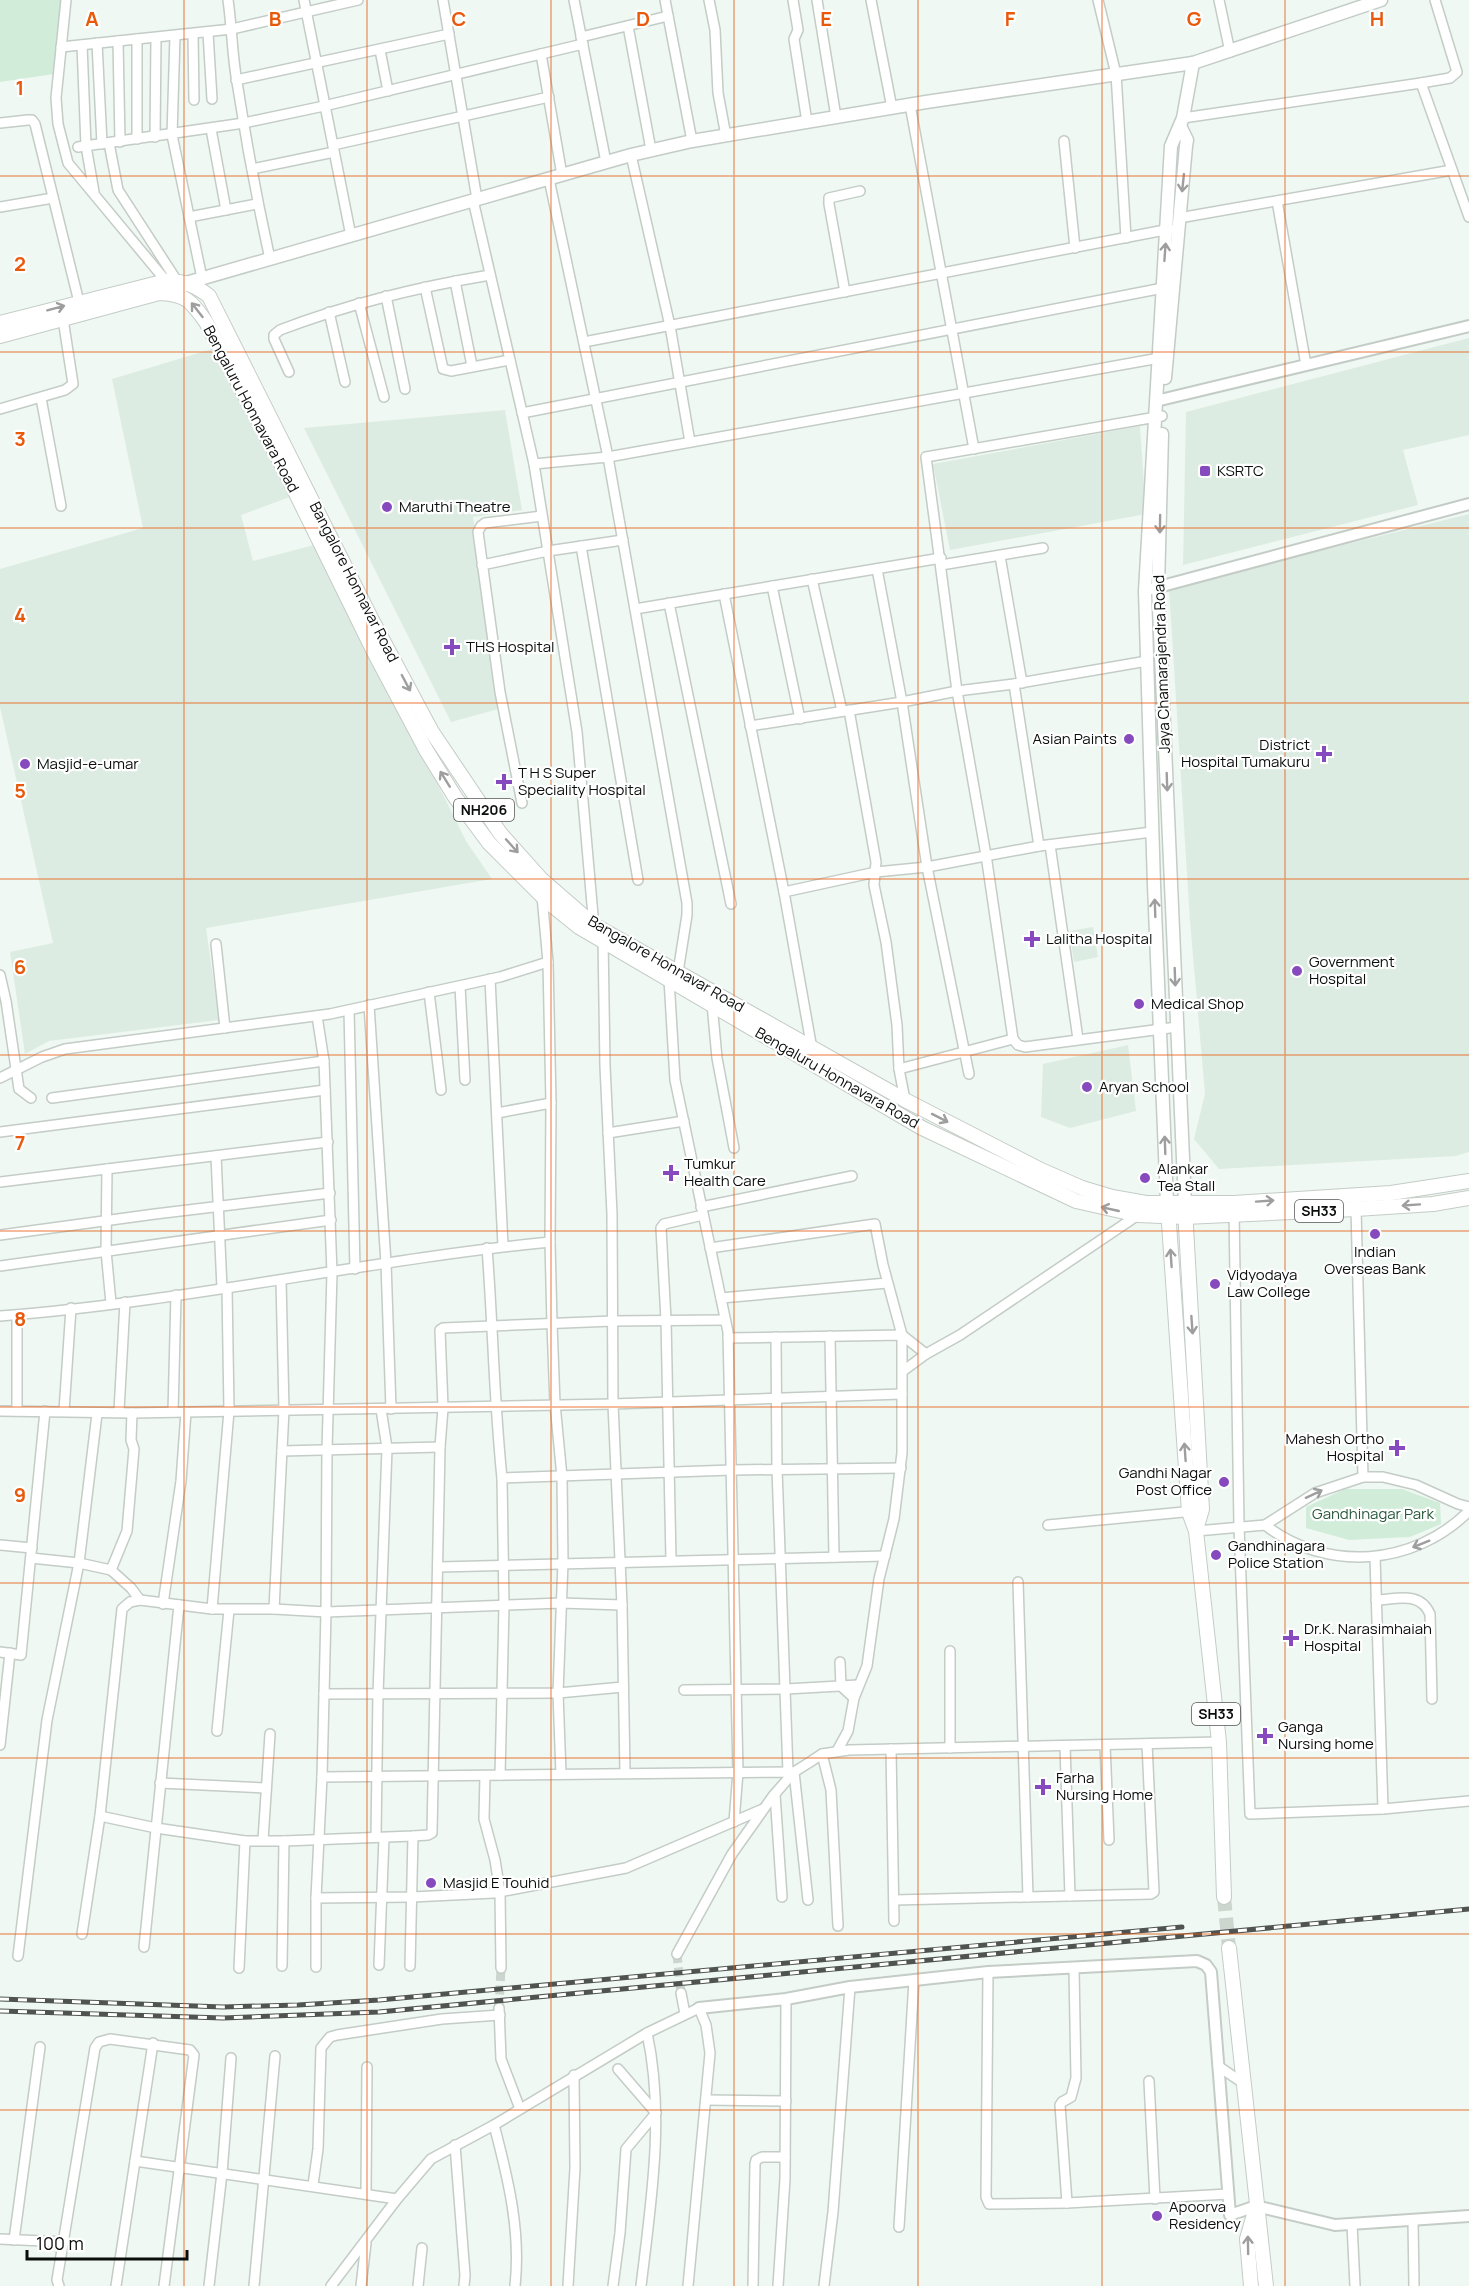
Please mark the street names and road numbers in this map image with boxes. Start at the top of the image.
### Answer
street label: Bengaluru Honnavara Road [198,322,304,496]
street label: Bangalore Honnavar Road [305,498,404,666]
street label: Jaya Chamarajendra Road [1148,575,1175,753]
road number: NH206 [454,799,514,821]
street label: Bangalore Honnavar Road [584,910,748,1017]
street label: Bengaluru Honnavara Road [751,1022,923,1133]
road number: SH33 [1295,1200,1343,1222]
road number: SH33 [1192,1703,1240,1725]

